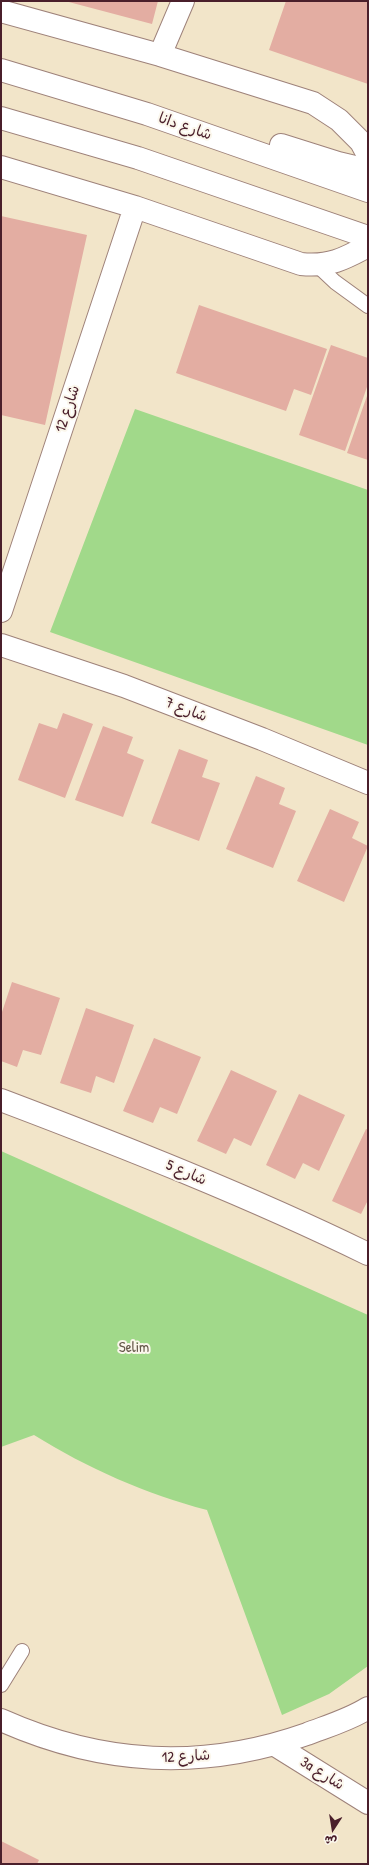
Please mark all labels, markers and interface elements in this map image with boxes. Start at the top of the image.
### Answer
street label: شارع دانا [156,109,214,145]
street label: شارع 12 [52,383,84,435]
street label: شارع 7 [163,694,209,726]
street label: شارع 5 [163,1156,209,1190]
park label: Selim [119,1339,149,1357]
street label: شارع 12 [161,1747,211,1767]
street label: 3a شارع [297,1754,347,1794]
north arrow [313,1809,353,1849]
text: ش [323,1833,338,1849]

